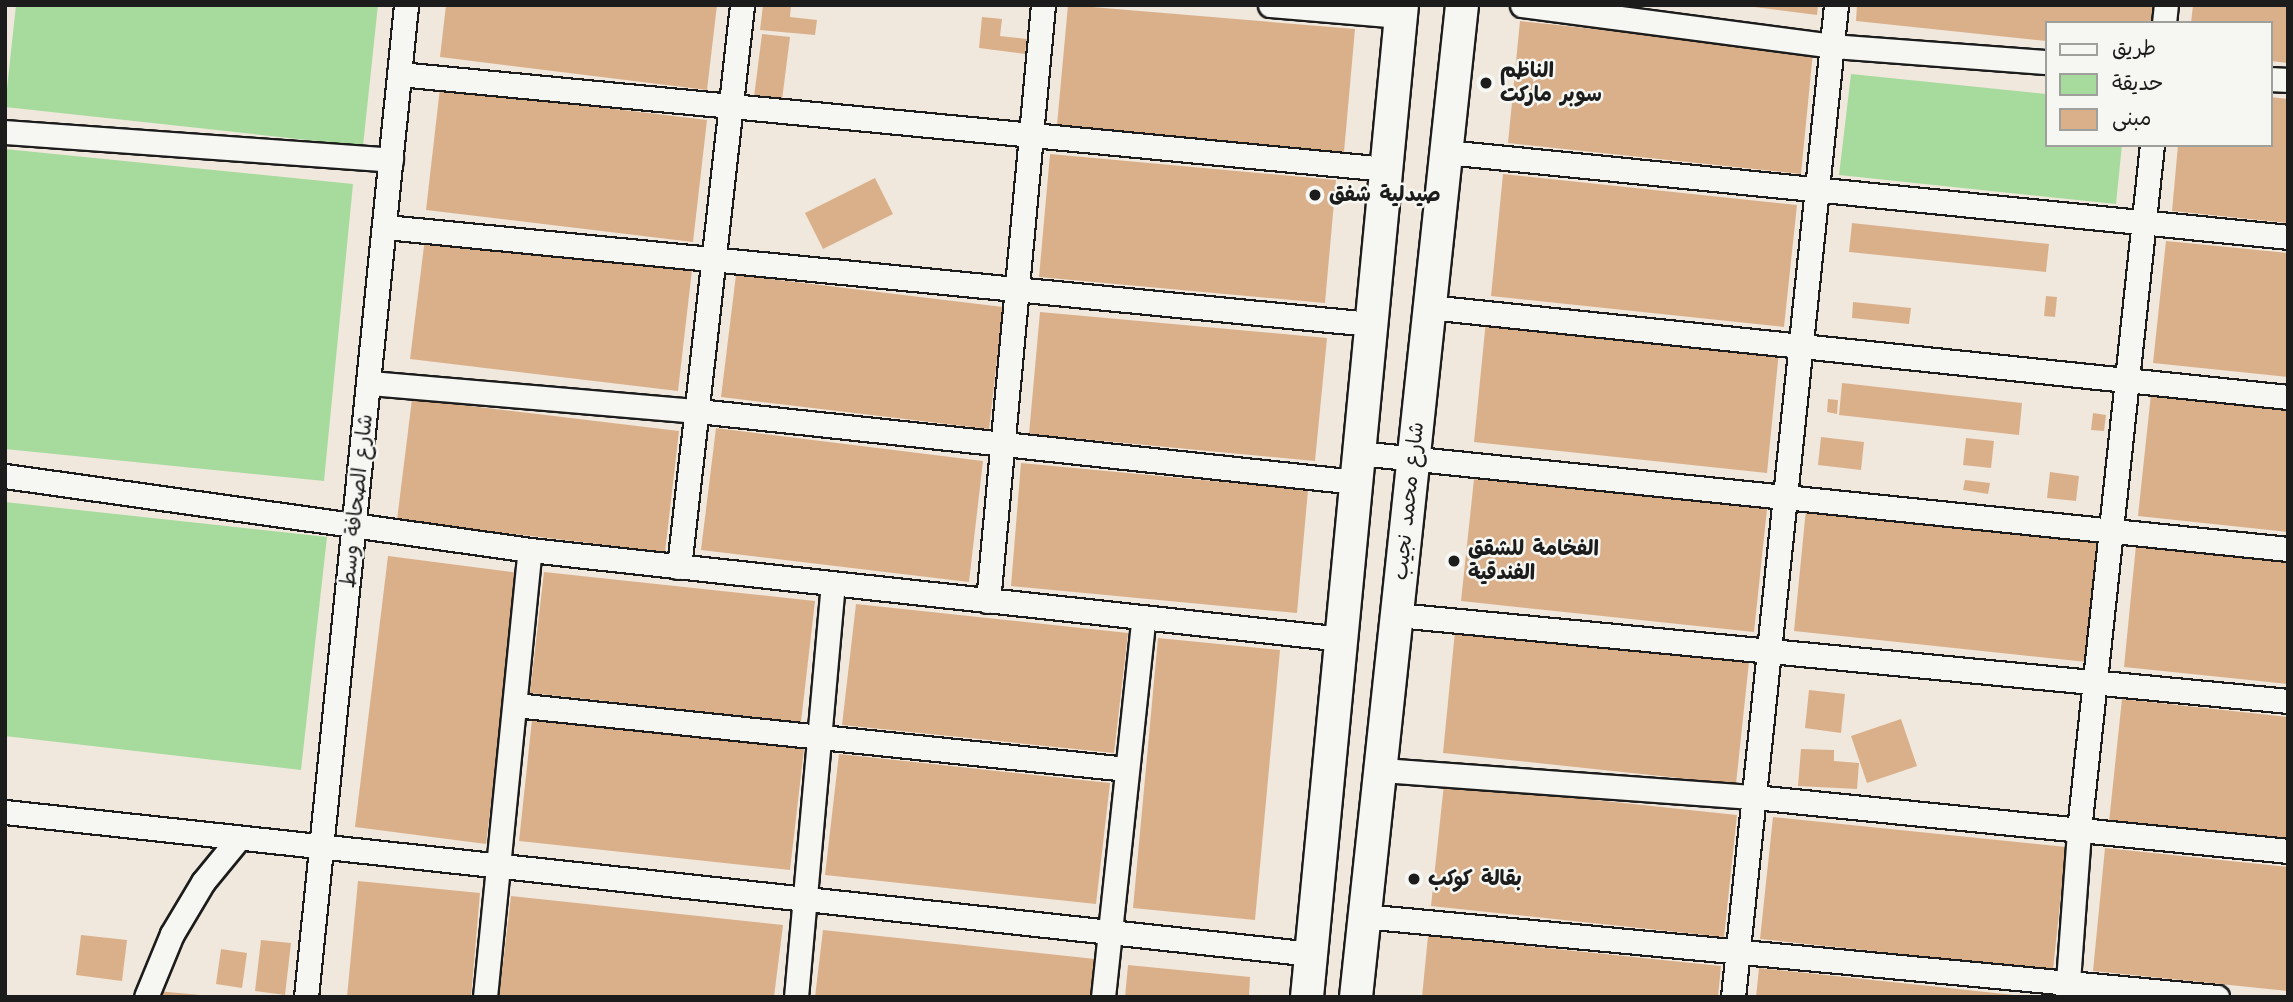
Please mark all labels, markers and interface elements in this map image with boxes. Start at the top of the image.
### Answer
legend [2044,21,2272,147]
text: طريق [2112,34,2156,63]
place label: الناظم سوبر ماركت [1500,58,1602,108]
text: حديقة [2112,69,2163,98]
marker: الناظم سوبر ماركت [1478,75,1494,91]
text: مبنى [2112,104,2151,133]
place label: صيدلية شفق [1329,182,1441,208]
marker: صيدلية شفق [1307,187,1323,203]
street label: شارع الصحافة وسط [335,413,379,589]
street label: شارع محمد نجيب [1388,421,1430,581]
place label: الفخامة للشقق الفندقية [1468,536,1599,586]
marker: الفخامة للشقق الفندقية [1446,553,1462,569]
place label: بقالة كوكب [1428,866,1522,892]
marker: بقالة كوكب [1406,871,1422,887]

